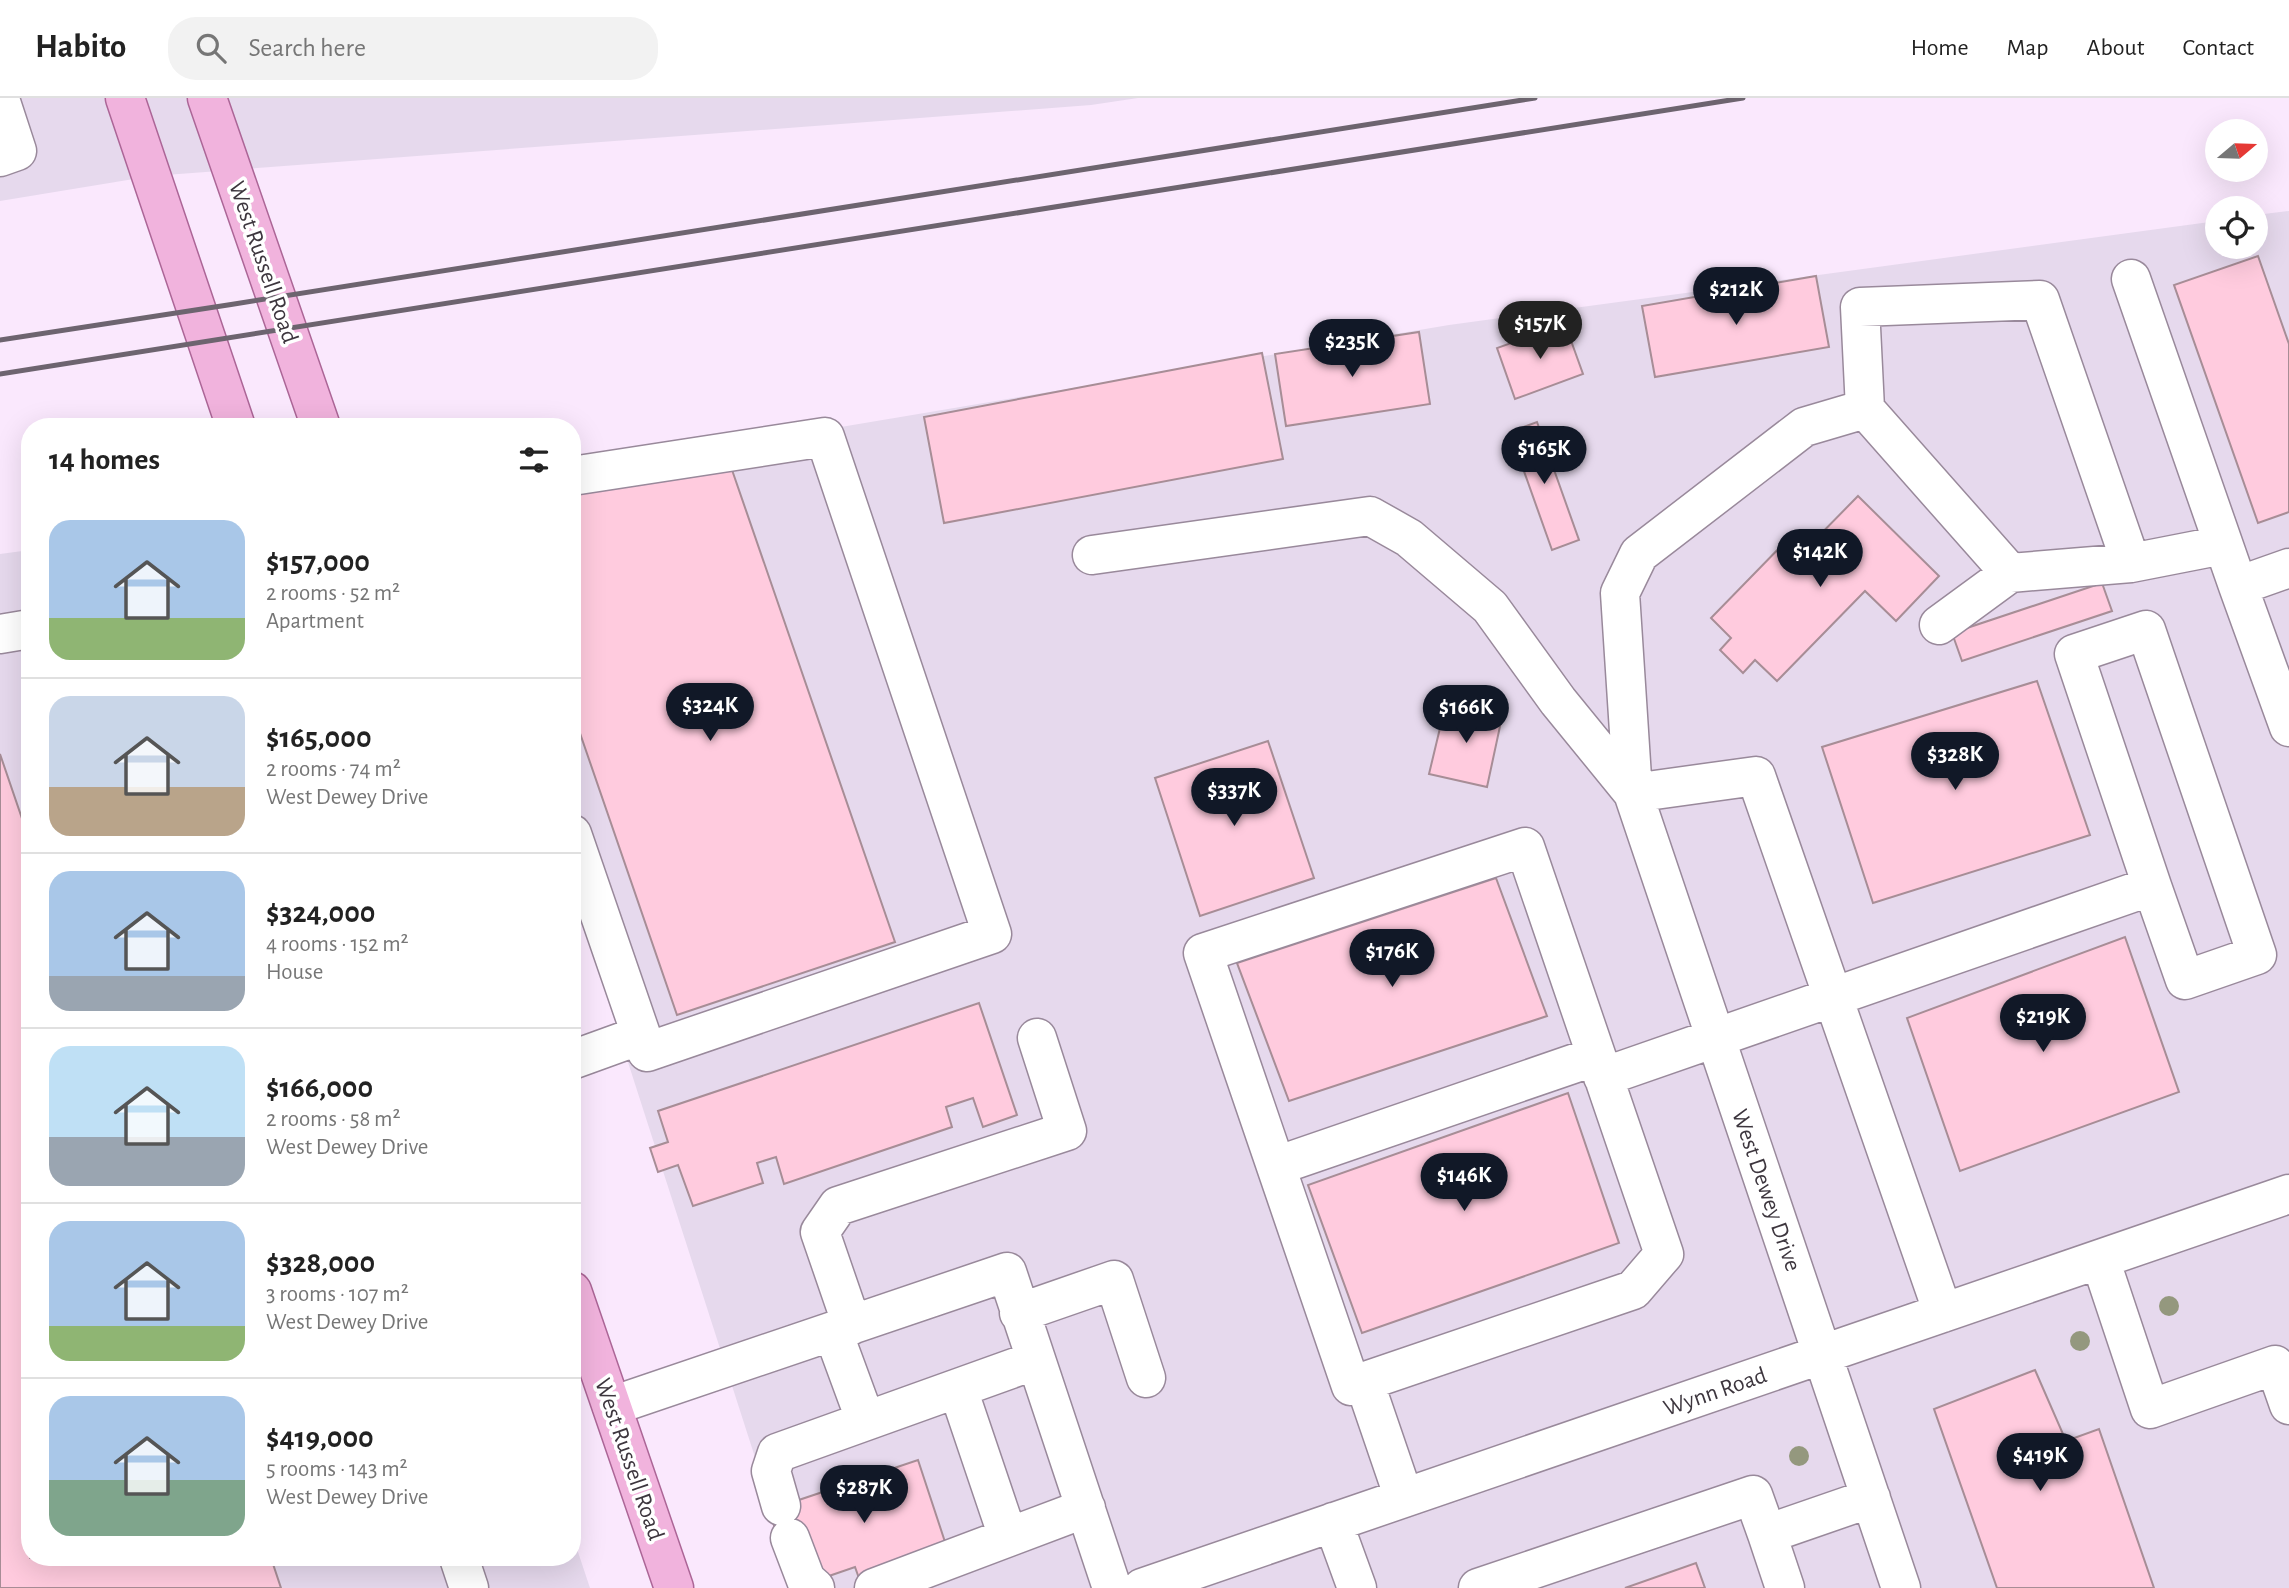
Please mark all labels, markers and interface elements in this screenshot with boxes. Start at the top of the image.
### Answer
search box [168,17,658,80]
icon: search [192,29,230,67]
text: Habito [35,31,126,64]
text: Search here [248,35,366,61]
text: Home [1911,36,1969,60]
text: Map [2007,36,2049,60]
text: About [2087,36,2144,60]
text: Contact [2182,36,2254,60]
north arrow [2205,119,2268,182]
map controls [2205,119,2268,259]
street label: West Russell Road [224,178,302,346]
button: locate [2205,196,2268,259]
pin: $212K [1687,268,1785,327]
text: $212K [1709,278,1763,301]
pin: $157K [1491,302,1589,361]
text: $157K [1514,312,1566,335]
pin: $235K [1303,320,1401,379]
text: $235K [1325,330,1379,353]
pin: $165K [1495,426,1593,486]
text: $165K [1517,437,1571,460]
icon: filters [515,441,553,479]
text: 14 homes [49,445,160,475]
pin: $142K [1771,530,1869,589]
text: $142K [1793,540,1847,563]
text: $157,000 [266,547,370,577]
icon: home [105,548,189,632]
text: 2 rooms · 52 m² [266,582,400,605]
text: Apartment [266,610,364,633]
pin: $324K [661,684,759,743]
pin: $166K [1417,686,1515,745]
text: $324K [682,694,738,717]
text: $166K [1439,696,1493,719]
text: $165,000 [266,723,372,753]
icon: home [105,724,189,808]
pin: $328K [1906,732,2004,792]
text: $328K [1927,743,1983,766]
text: 2 rooms · 74 m² [266,758,401,781]
pin: $337K [1185,768,1283,828]
text: $337K [1207,779,1261,802]
text: West Dewey Drive [266,786,428,809]
text: $324,000 [266,898,375,928]
icon: home [105,899,189,983]
pin: $176K [1343,930,1441,989]
text: 4 rooms · 152 m² [266,933,409,956]
text: $176K [1365,940,1419,963]
text: House [266,961,323,984]
pin: $219K [1994,995,2092,1054]
text: $219K [2016,1005,2070,1028]
text: $166,000 [266,1073,373,1103]
icon: home [105,1074,189,1158]
street label: West Dewey Drive [1727,1106,1805,1274]
text: 2 rooms · 58 m² [266,1108,401,1131]
text: West Dewey Drive [266,1136,428,1159]
pin: $146K [1415,1154,1513,1213]
text: $146K [1437,1164,1491,1187]
text: $328,000 [266,1248,375,1278]
icon: home [105,1249,189,1333]
text: 3 rooms · 107 m² [266,1283,409,1306]
text: West Dewey Drive [266,1311,428,1334]
street label: Wynn Road [1661,1363,1770,1421]
street label: West Russell Road [590,1375,668,1543]
text: $419,000 [266,1423,374,1453]
icon: home [105,1424,189,1508]
pin: $419K [1991,1434,2089,1493]
text: $419K [2013,1444,2067,1467]
text: 5 rooms · 143 m² [266,1458,408,1481]
pin: $287K [815,1466,913,1525]
text: $287K [836,1476,892,1499]
text: West Dewey Drive [266,1486,428,1509]

